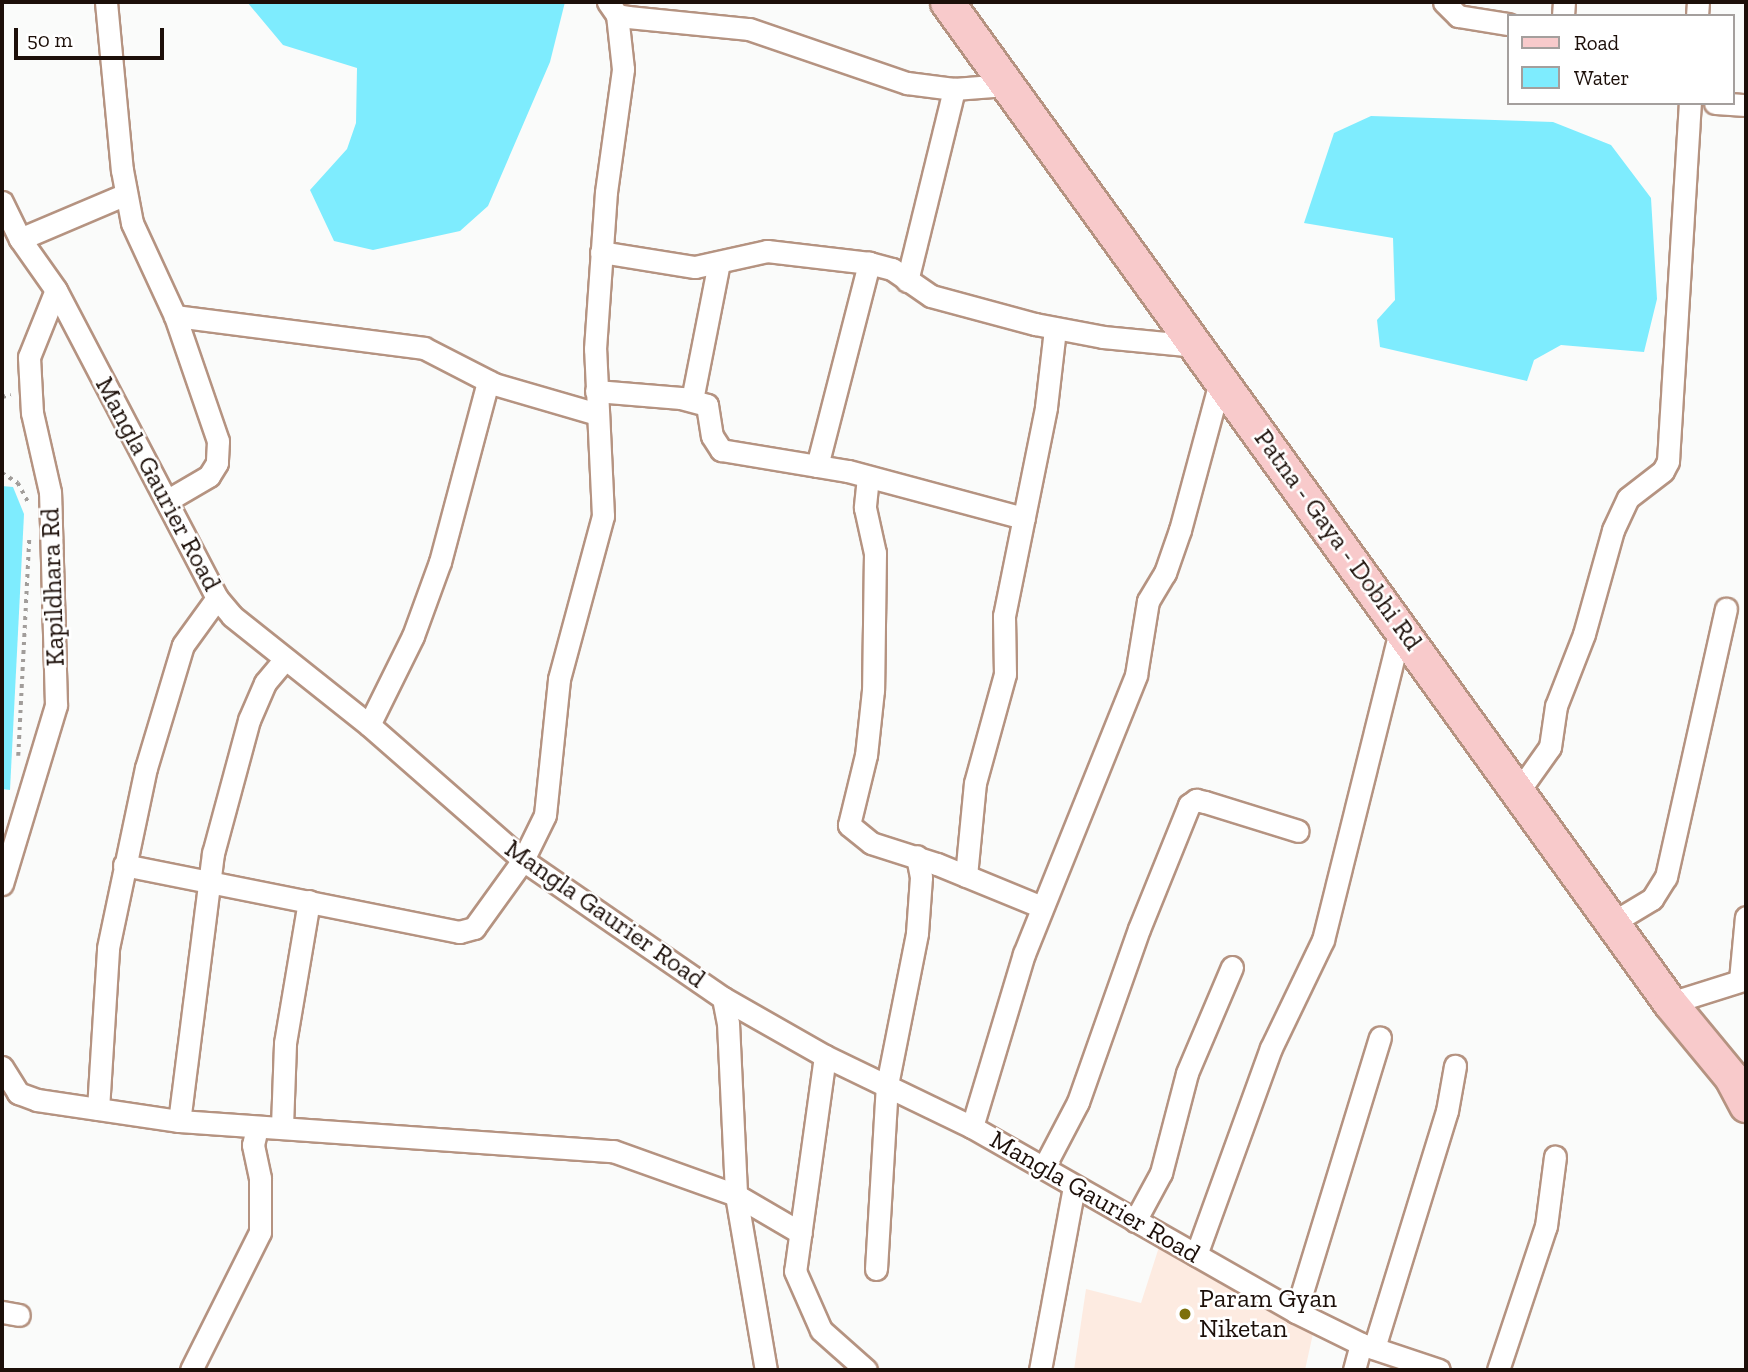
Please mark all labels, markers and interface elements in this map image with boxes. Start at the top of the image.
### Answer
scale bar [18,14,168,58]
legend [1506,14,1734,105]
text: 50 m [27,27,73,52]
text: Road [1574,30,1619,55]
text: Water [1574,65,1629,90]
street label: Mangla Gaurier Road [88,372,228,596]
street label: Patna - Gaya - Dobhi Rd [1247,423,1429,657]
street label: Kapildhara Rd [35,507,71,667]
street label: Mangla Gaurier Road [499,833,711,995]
street label: Mangla Gaurier Road [984,1124,1206,1270]
place label: Param Gyan Niketan [1199,1283,1337,1344]
marker: Param Gyan Niketan [1177,1306,1193,1322]

